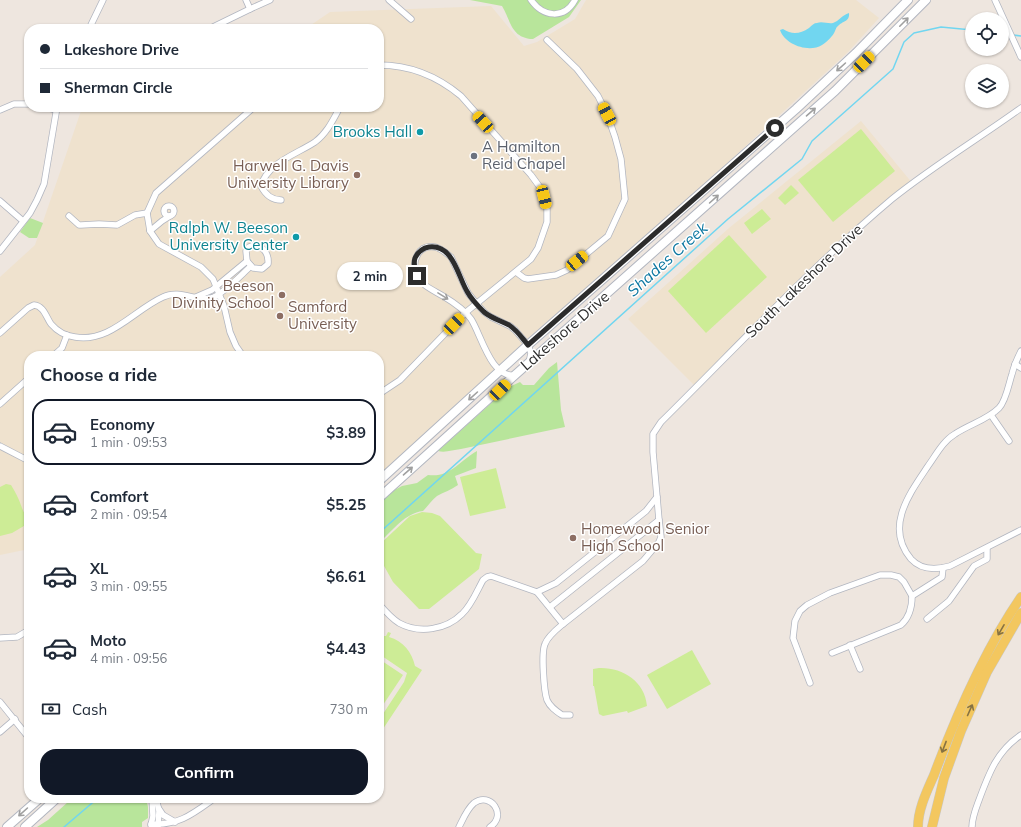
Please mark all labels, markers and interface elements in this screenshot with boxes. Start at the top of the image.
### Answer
map controls [965,12,1009,108]
button: locate [965,12,1009,56]
one-way arrow [899,17,909,27]
text: Lakeshore Drive [64,40,179,59]
car [851,49,877,75]
one-way arrow [836,63,846,72]
button: layers [965,64,1009,108]
text: Sherman Circle [64,78,172,97]
car [596,101,618,127]
one-way arrow [806,108,816,117]
car [471,109,495,135]
route start [766,119,784,137]
place label: Brooks Hall [333,122,412,141]
marker: Brooks Hall [415,127,425,137]
place label: A Hamilton Reid Chapel [482,137,566,173]
marker: A Hamilton Reid Chapel [469,151,479,161]
place label: Harwell G. Davis University Library [227,156,349,192]
marker: Harwell G. Davis University Library [352,170,362,180]
car [535,184,553,210]
one-way arrow [709,195,719,204]
water label: Shades Creek [623,217,712,300]
place label: Ralph W. Beeson University Center [169,218,289,254]
street label: South Lakeshore Drive [741,220,866,342]
marker: Ralph W. Beeson University Center [291,232,301,242]
car [564,249,590,273]
callout: 2 min [337,262,403,290]
route end [408,267,426,285]
text: 2 min [353,268,387,284]
place label: Beeson Divinity School [172,276,274,312]
street label: Lakeshore Drive [516,287,613,374]
marker: Beeson Divinity School [277,290,287,300]
one-way arrow [437,292,448,300]
place label: Samford University [288,297,357,333]
marker: Samford University [275,311,285,321]
car [441,311,467,337]
text: Choose a ride [40,363,157,386]
car [487,377,513,403]
one-way arrow [468,391,478,400]
icon: car [42,414,78,450]
text: Economy [90,415,155,434]
text: $3.89 [326,423,366,442]
text: 1 min · 09:53 [90,434,167,450]
one-way arrow [402,467,413,476]
icon: car [42,486,78,522]
text: Comfort [90,487,148,506]
text: $5.25 [326,495,366,514]
text: 2 min · 09:54 [90,506,167,522]
place label: Homewood Senior High School [581,519,710,555]
marker: Homewood Senior High School [568,533,578,543]
icon: car [42,558,78,594]
text: XL [90,559,108,578]
text: $6.61 [326,567,366,586]
text: 3 min · 09:55 [90,578,167,594]
one-way arrow [996,624,1004,636]
icon: car [42,630,78,666]
text: Moto [90,631,126,650]
text: $4.43 [326,639,366,658]
text: 4 min · 09:56 [90,650,167,666]
icon: cash [40,698,62,720]
text: Cash [72,700,107,719]
text: 730 m [330,701,368,717]
one-way arrow [967,705,974,717]
one-way arrow [939,741,947,753]
button: Confirm [40,749,368,795]
one-way arrow [18,808,29,817]

